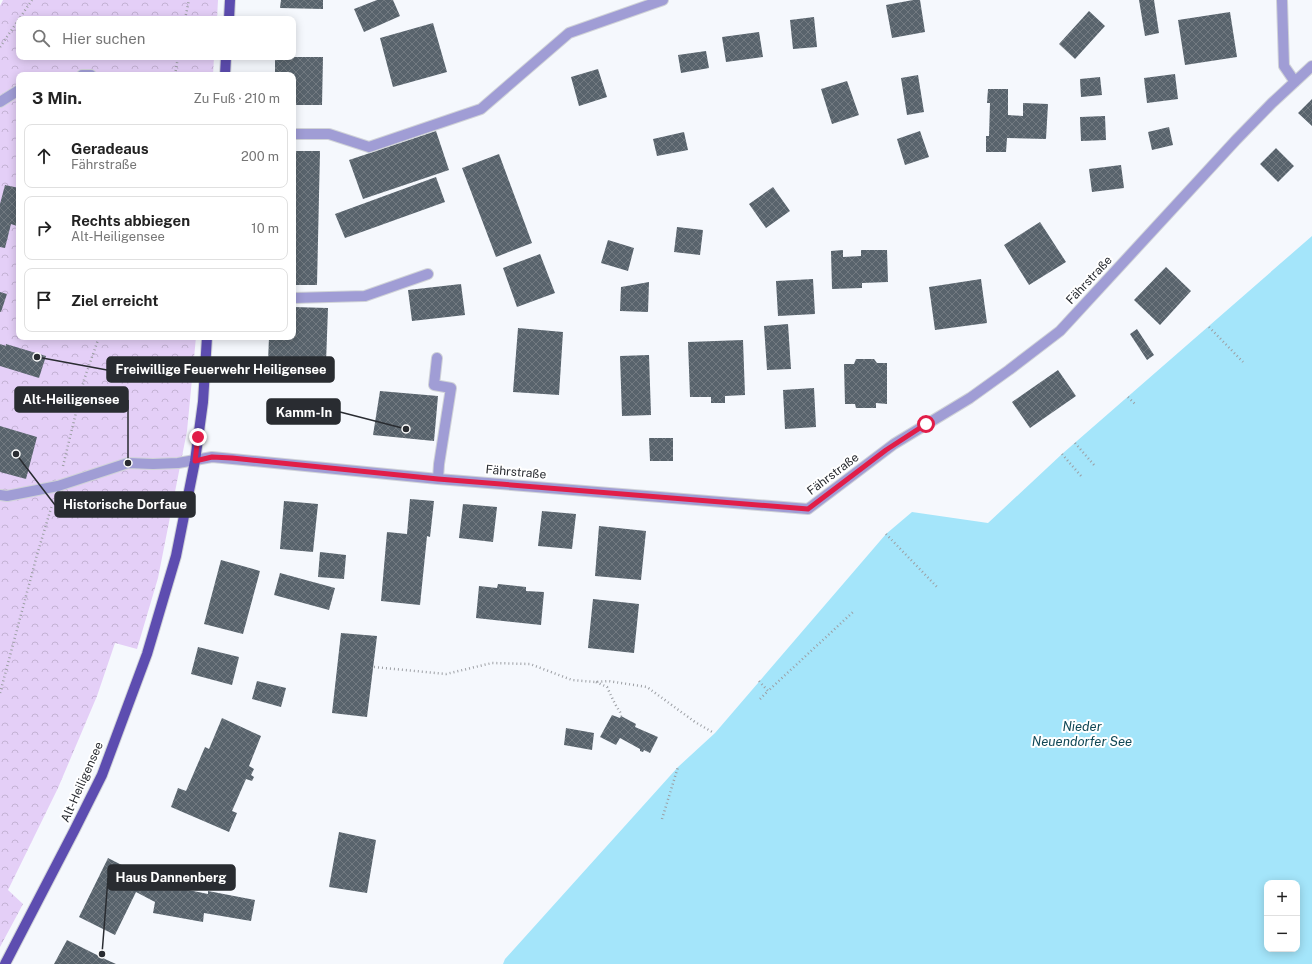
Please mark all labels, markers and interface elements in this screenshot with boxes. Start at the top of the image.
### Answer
search box [16,16,296,60]
icon: search [30,27,52,49]
text: Hier suchen [62,30,145,47]
text: 3 Min. [32,88,82,108]
text: Zu Fuß · 210 m [194,91,280,106]
text: Geradeaus [71,140,149,157]
icon: ahead [33,145,55,167]
text: 200 m [241,149,279,164]
text: Fährstraße [71,157,137,172]
text: Rechts abbiegen [71,212,190,229]
icon: right [33,217,55,239]
text: 10 m [251,221,279,236]
text: Alt-Heiligensee [71,229,165,244]
street label: Fährstraße [1063,253,1115,307]
icon: arrive [33,289,55,311]
text: Ziel erreicht [71,292,158,309]
callout: Freiwillige Feuerwehr Heiligensee [107,357,334,382]
text: Freiwillige Feuerwehr Heiligensee [115,362,327,377]
callout: Alt-Heiligensee [15,387,128,412]
text: Alt-Heiligensee [23,392,119,407]
callout: Kamm-In [267,399,340,424]
text: Kamm-In [276,405,332,420]
route start [917,415,935,433]
route end [189,428,207,446]
street label: Fährstraße [805,450,862,498]
street label: Fährstraße [485,462,547,482]
callout: Historische Dorfaue [55,492,195,517]
text: Historische Dorfaue [63,497,187,512]
water label: Nieder Neuendorfer See [1032,719,1132,749]
street label: Alt-Heiligensee [58,739,106,824]
callout: Haus Dannenberg [108,865,235,890]
text: Haus Dannenberg [116,870,226,885]
map controls [1264,880,1300,952]
button: + [1264,880,1300,916]
button: − [1264,916,1300,952]

